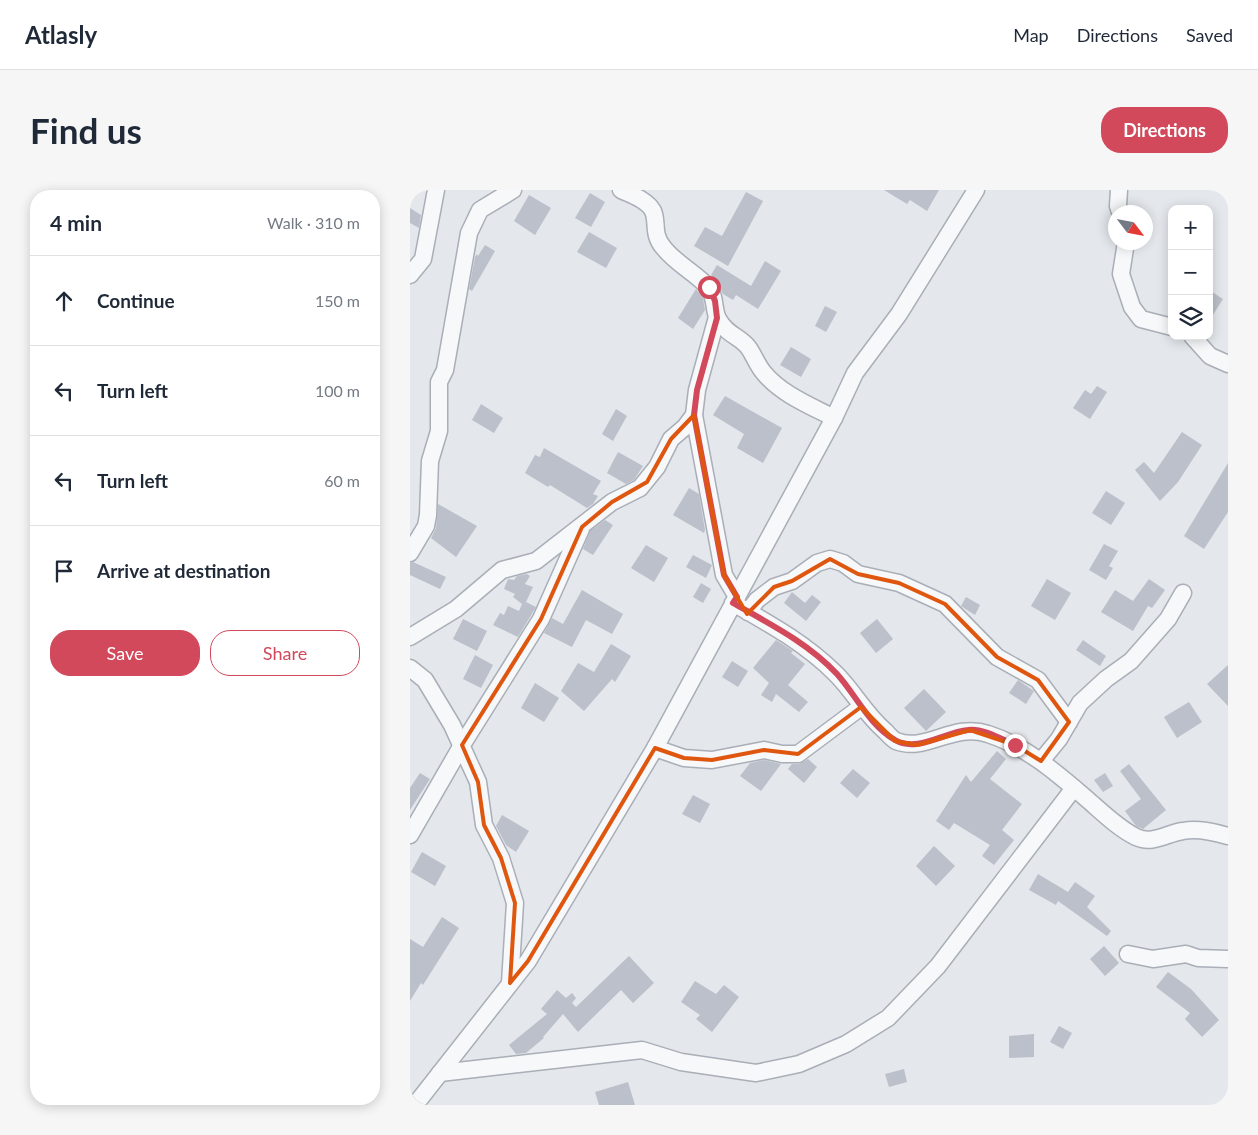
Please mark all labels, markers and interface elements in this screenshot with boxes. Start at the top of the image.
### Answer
text: Atlasly [25,20,97,49]
text: Map [1013,24,1049,46]
text: Directions [1077,24,1158,46]
text: Saved [1186,24,1233,46]
button: Directions [1101,107,1228,153]
text: Find us [30,109,142,151]
north arrow [1108,205,1153,250]
map controls [1168,205,1213,340]
button: + [1168,205,1213,250]
text: 4 min [50,210,102,235]
text: Walk · 310 m [267,213,360,232]
button: − [1168,250,1213,295]
route start [698,276,721,299]
icon: ahead [50,287,78,315]
text: Continue [97,289,175,312]
text: 150 m [315,291,360,310]
button: layers [1168,295,1213,340]
icon: left [50,377,78,405]
text: Turn left [97,379,168,402]
text: 100 m [315,381,360,400]
icon: left [50,467,78,495]
text: Turn left [97,469,168,492]
text: 60 m [324,471,360,490]
icon: arrive [50,557,78,585]
text: Arrive at destination [97,559,270,582]
button: Save [50,630,200,676]
button: Share [210,630,360,676]
route end [1004,734,1027,757]

